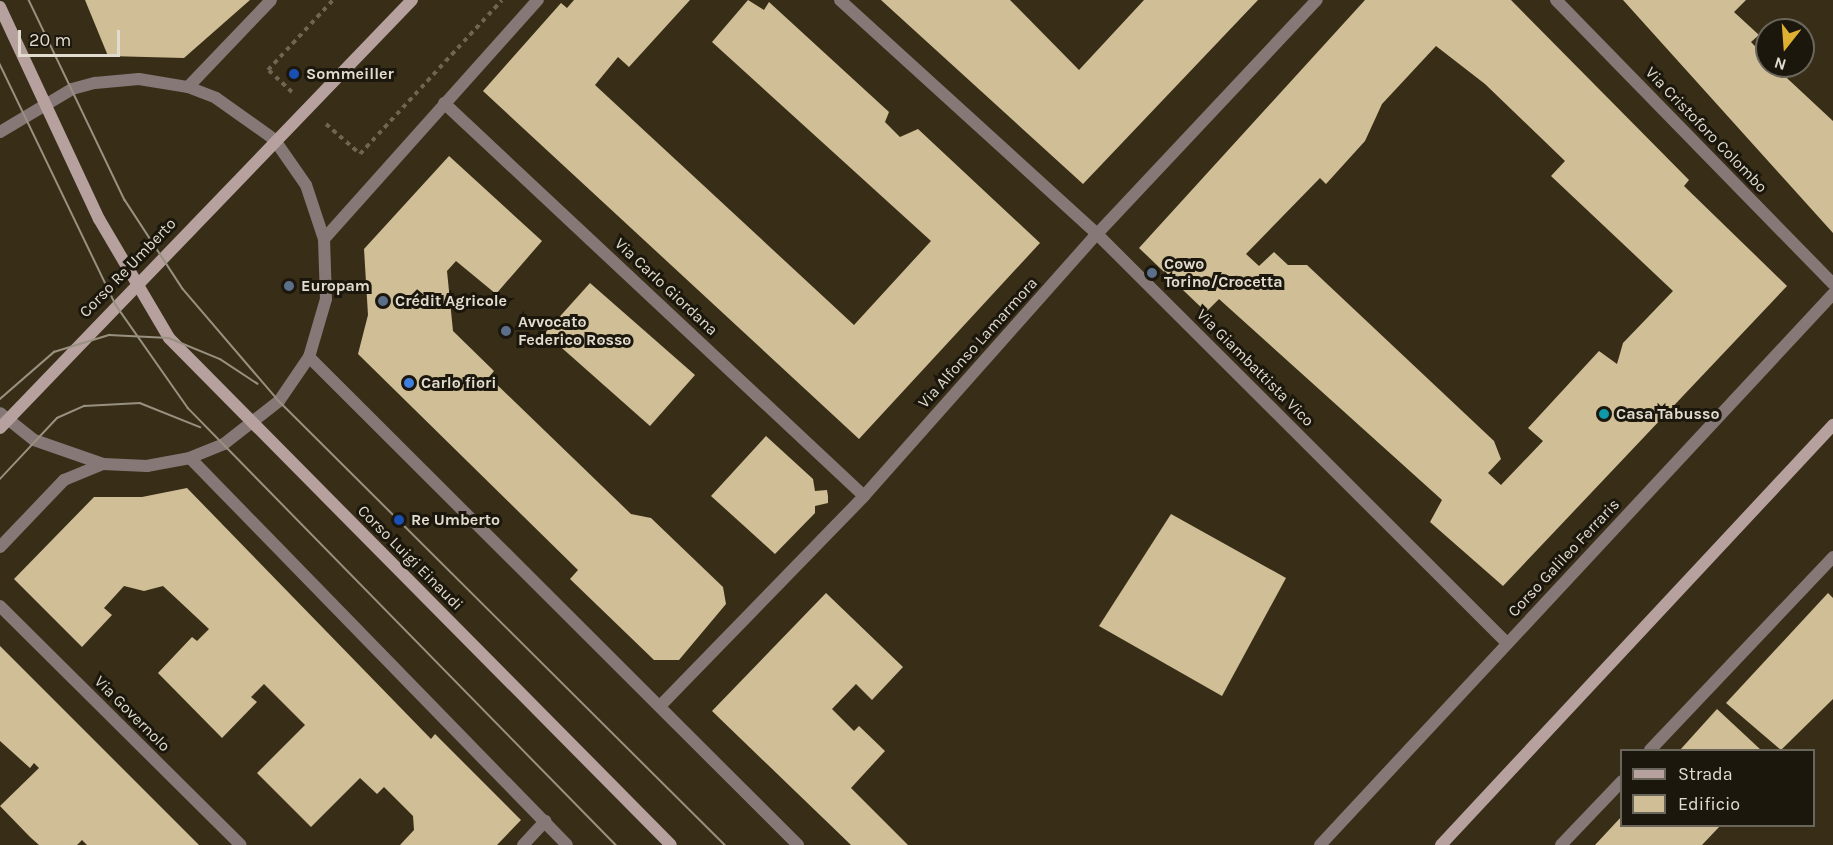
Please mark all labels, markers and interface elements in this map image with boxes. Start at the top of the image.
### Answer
scale bar [21,18,123,56]
north arrow [1755,18,1815,78]
text: 20 m [29,29,71,51]
text: N [1772,53,1788,75]
street label: Via Cristoforo Colombo [1641,63,1771,197]
place label: Sommeiller [306,64,394,84]
marker: Sommeiller [287,67,301,81]
street label: Corso Re Umberto [76,214,180,322]
street label: Via Carlo Giordana [610,234,722,340]
place label: Cowo Torino/Crocetta [1164,254,1283,292]
marker: Cowo Torino/Crocetta [1145,266,1159,280]
street label: Via Alfonso Lamarmora [914,274,1042,412]
place label: Europam [301,276,370,296]
marker: Europam [282,279,296,293]
place label: Crédit Agricole [395,291,507,311]
marker: Crédit Agricole [376,294,390,308]
street label: Via Giambattista Vico [1192,305,1318,431]
place label: Avvocato Federico Rosso [518,312,631,350]
marker: Avvocato Federico Rosso [499,324,513,338]
place label: Carlo fiori [421,373,496,393]
marker: Carlo fiori [402,376,416,390]
place label: Casa Tabusso [1616,404,1719,424]
marker: Casa Tabusso [1597,407,1611,421]
street label: Corso Galileo Ferraris [1504,495,1624,621]
street label: Corso Luigi Einaudi [353,501,467,615]
place label: Re Umberto [411,510,500,530]
marker: Re Umberto [392,513,406,527]
street label: Via Governolo [90,672,174,756]
legend [1620,749,1815,827]
text: Strada [1678,763,1733,785]
text: Edificio [1678,793,1740,815]

